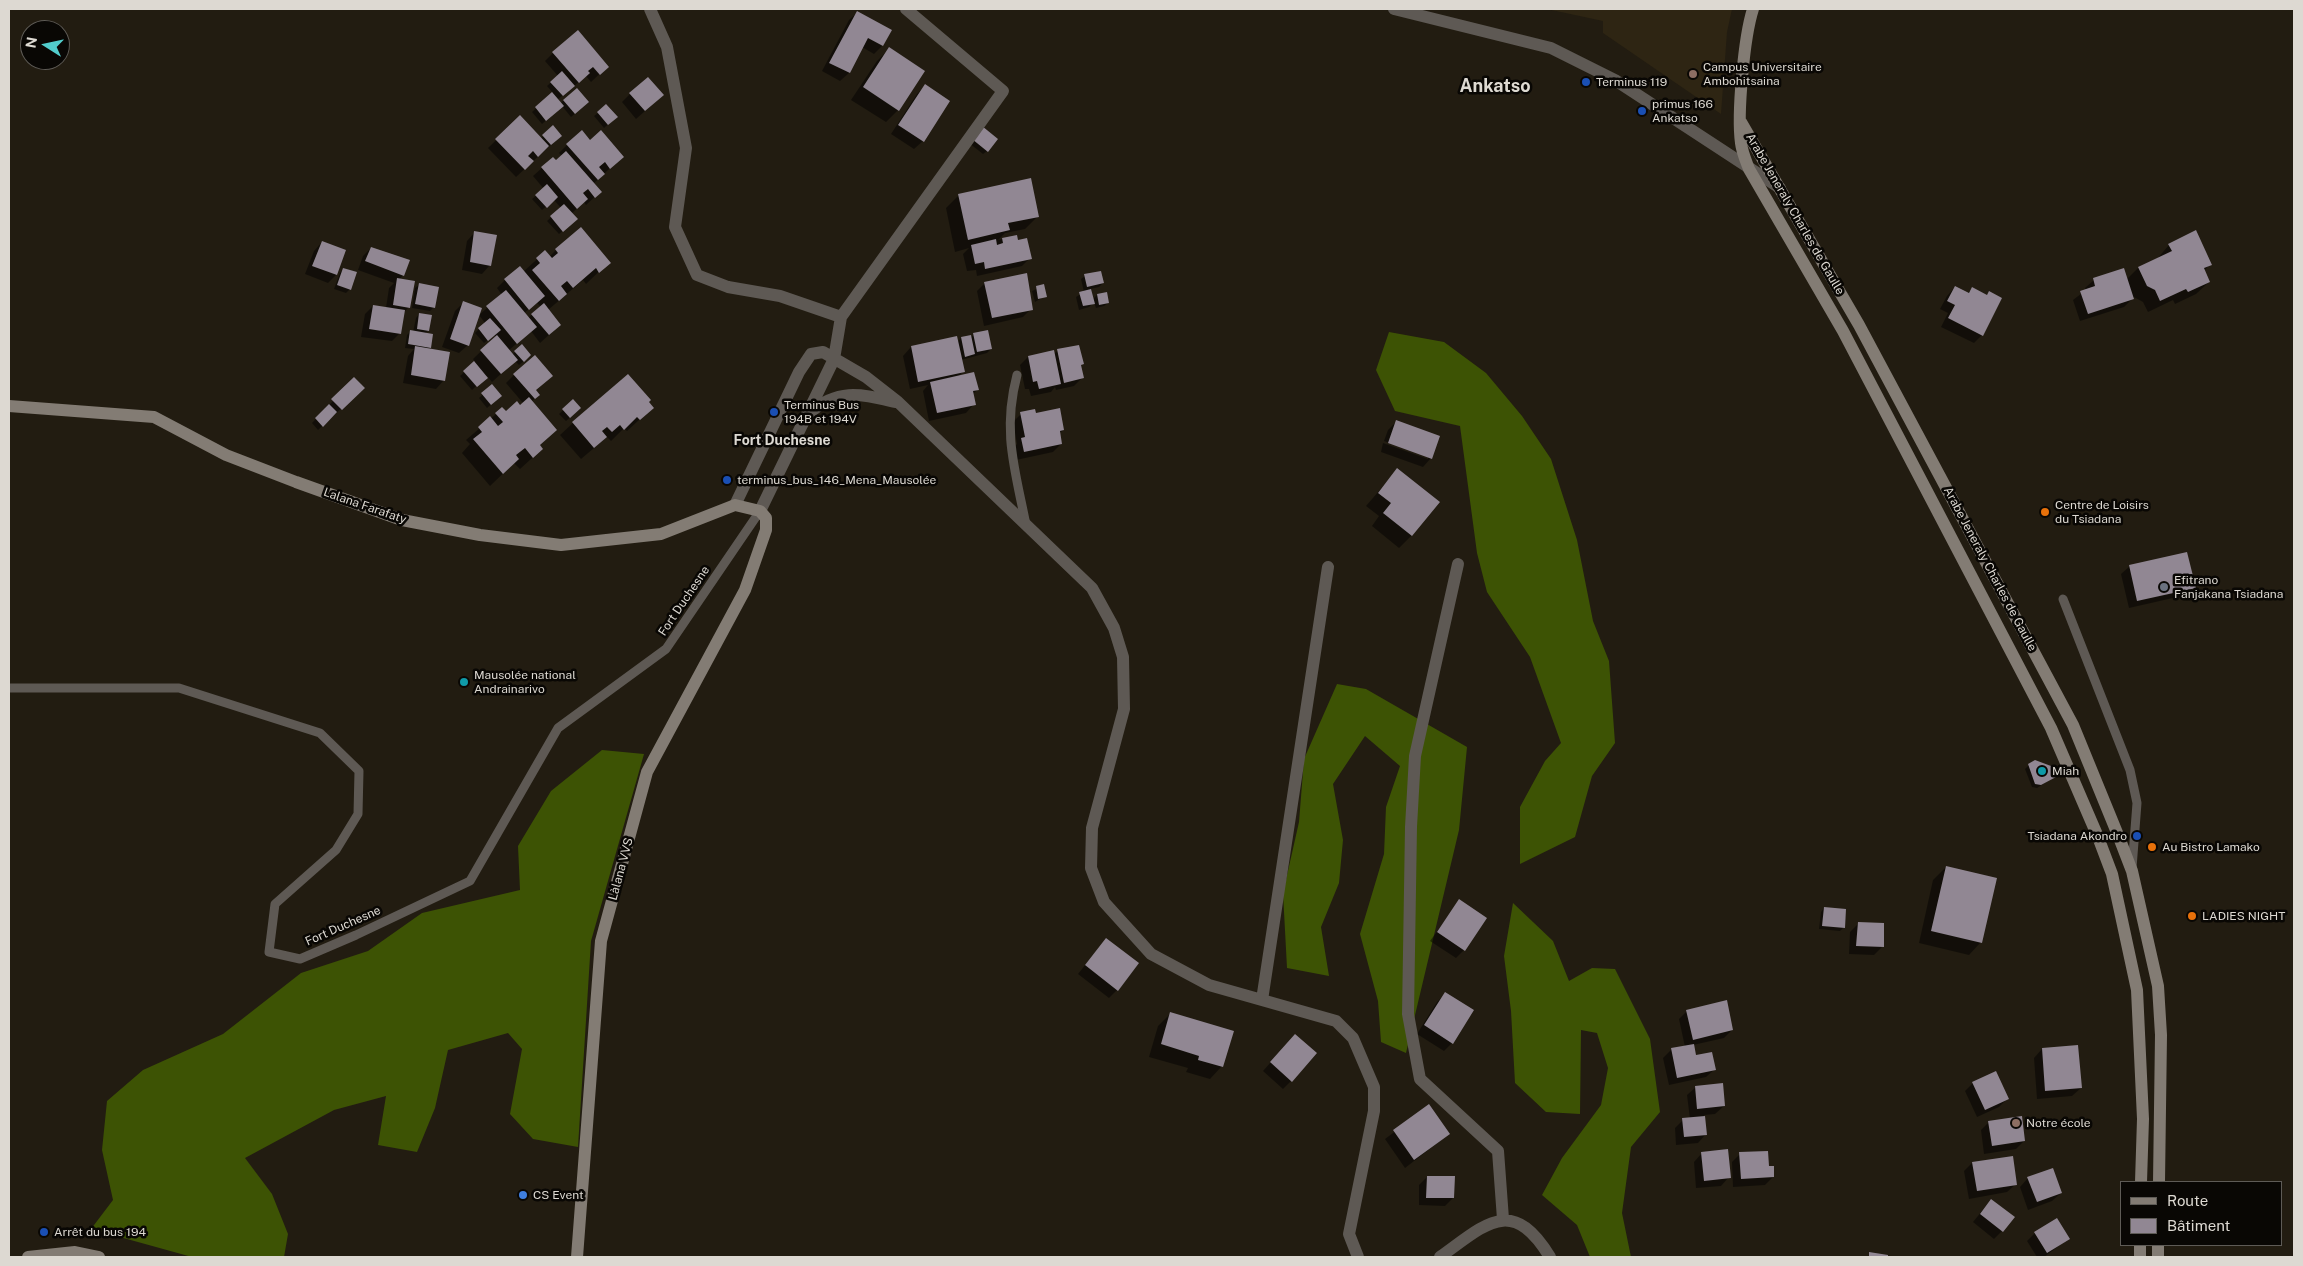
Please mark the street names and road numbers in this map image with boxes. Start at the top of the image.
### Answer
street label: Arabe Jeneraly Charles de Gaulle [1743,131,1847,297]
street label: Arabe Jeneraly Charles de Gaulle [1940,484,2040,654]
street label: Lalana Farafaty [322,485,408,527]
street label: Fort Duchesne [655,563,713,639]
street label: Làlana VVS [606,836,636,902]
street label: Fort Duchesne [303,903,383,949]

